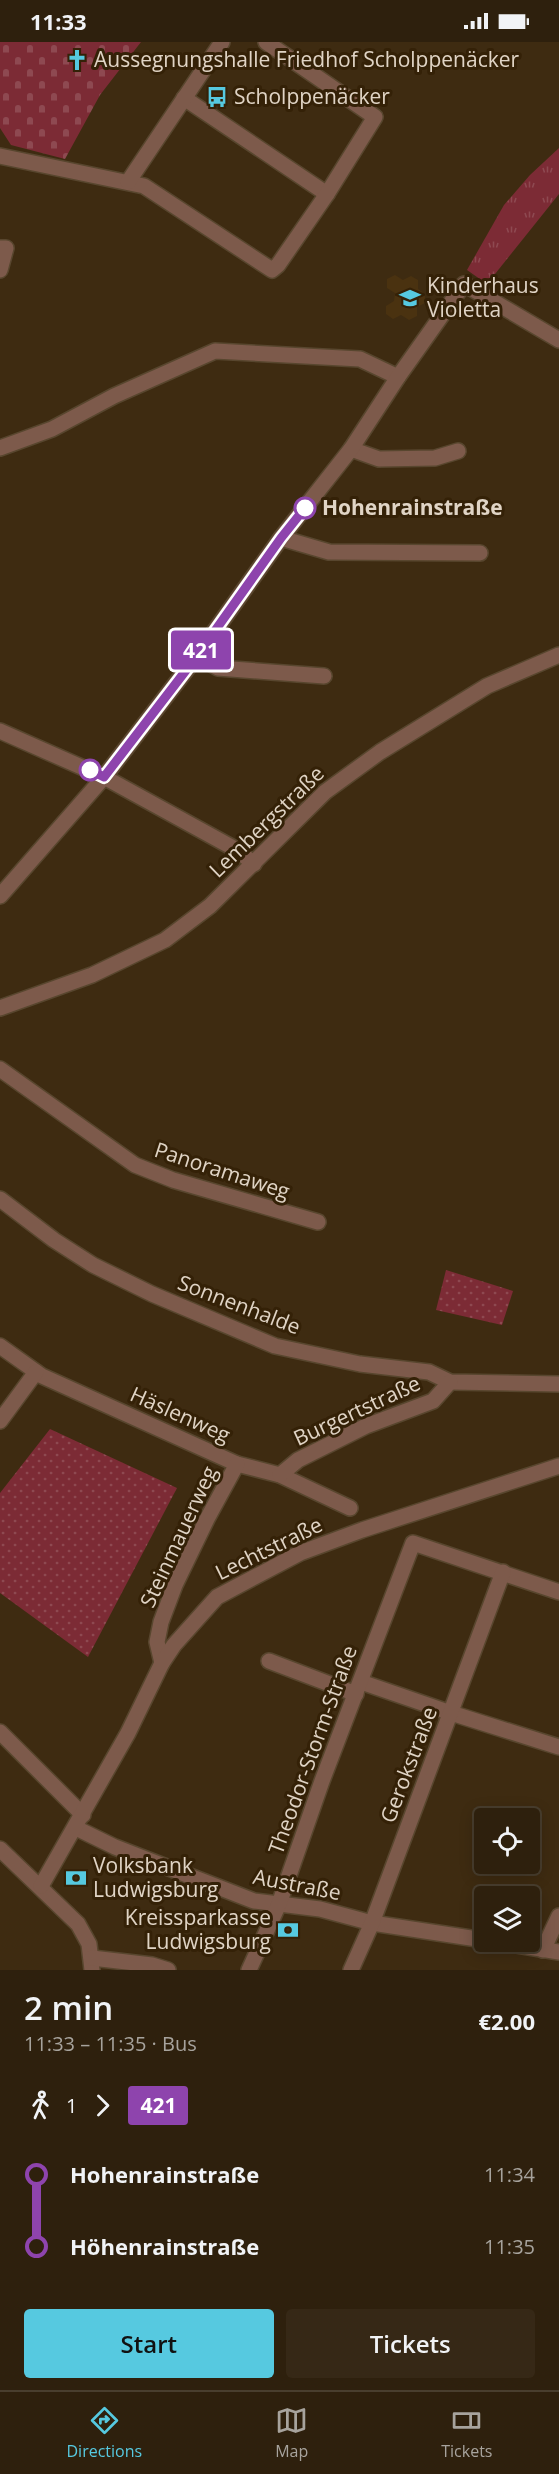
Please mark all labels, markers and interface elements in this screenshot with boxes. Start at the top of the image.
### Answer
text: 11:33 [30,6,87,36]
place label: Aussegnungshalle Friedhof Scholppenäcker [94,45,520,73]
church icon: Aussegnungshalle Friedhof Scholppenäcker [65,48,89,72]
place label: Scholppenäcker [234,82,390,110]
bus stop icon: Scholppenäcker [205,85,229,109]
place label: Kinderhaus Violetta [427,271,539,323]
school or university icon: Kinderhaus Violetta [398,286,422,310]
place label: Hohenrainstraße [322,493,503,521]
marker: Hohenrainstraße [294,497,316,519]
line badge: 421 [166,630,236,670]
text: 421 [183,636,219,664]
unlabelled marker [79,759,101,781]
street label: Lembergstraße [203,759,330,883]
street label: Panoramaweg [151,1135,294,1205]
street label: Sonnenhalde [174,1268,305,1340]
street label: Burgertstraße [289,1368,425,1452]
street label: Häslenweg [126,1380,235,1449]
street label: Steinmauerweg [133,1461,223,1612]
street label: Lechtstraße [210,1510,327,1586]
street label: Theodor-Storm-Straße [261,1641,363,1858]
street label: Gerokstraße [373,1703,443,1827]
map controls [474,1808,540,1952]
button: locate [474,1808,540,1874]
place label: Volksbank Ludwigsburg [93,1851,218,1903]
street label: Austraße [251,1862,343,1906]
bank icon: Volksbank Ludwigsburg [64,1866,88,1890]
button: layers [474,1886,540,1952]
place label: Kreissparkasse Ludwigsburg [125,1903,271,1955]
bank icon: Kreissparkasse Ludwigsburg [276,1918,300,1942]
text: 2 min [24,1985,113,2030]
text: €2.00 [478,2006,535,2036]
text: 11:33 – 11:35 · Bus [24,2030,197,2057]
icon: walk [24,2089,57,2122]
icon: forward [86,2089,119,2122]
text: 421 [140,2091,176,2119]
text: 1 [66,2092,77,2119]
text: Hohenrainstraße [70,2159,259,2189]
text: 11:34 [484,2161,535,2188]
text: Höhenrainstraße [70,2231,259,2261]
text: 11:35 [484,2233,535,2260]
button: Start [24,2309,274,2378]
button: Tickets [286,2309,535,2378]
tab: Directions [67,2404,142,2462]
tab: Map [275,2404,308,2462]
tab: Tickets [441,2404,492,2462]

